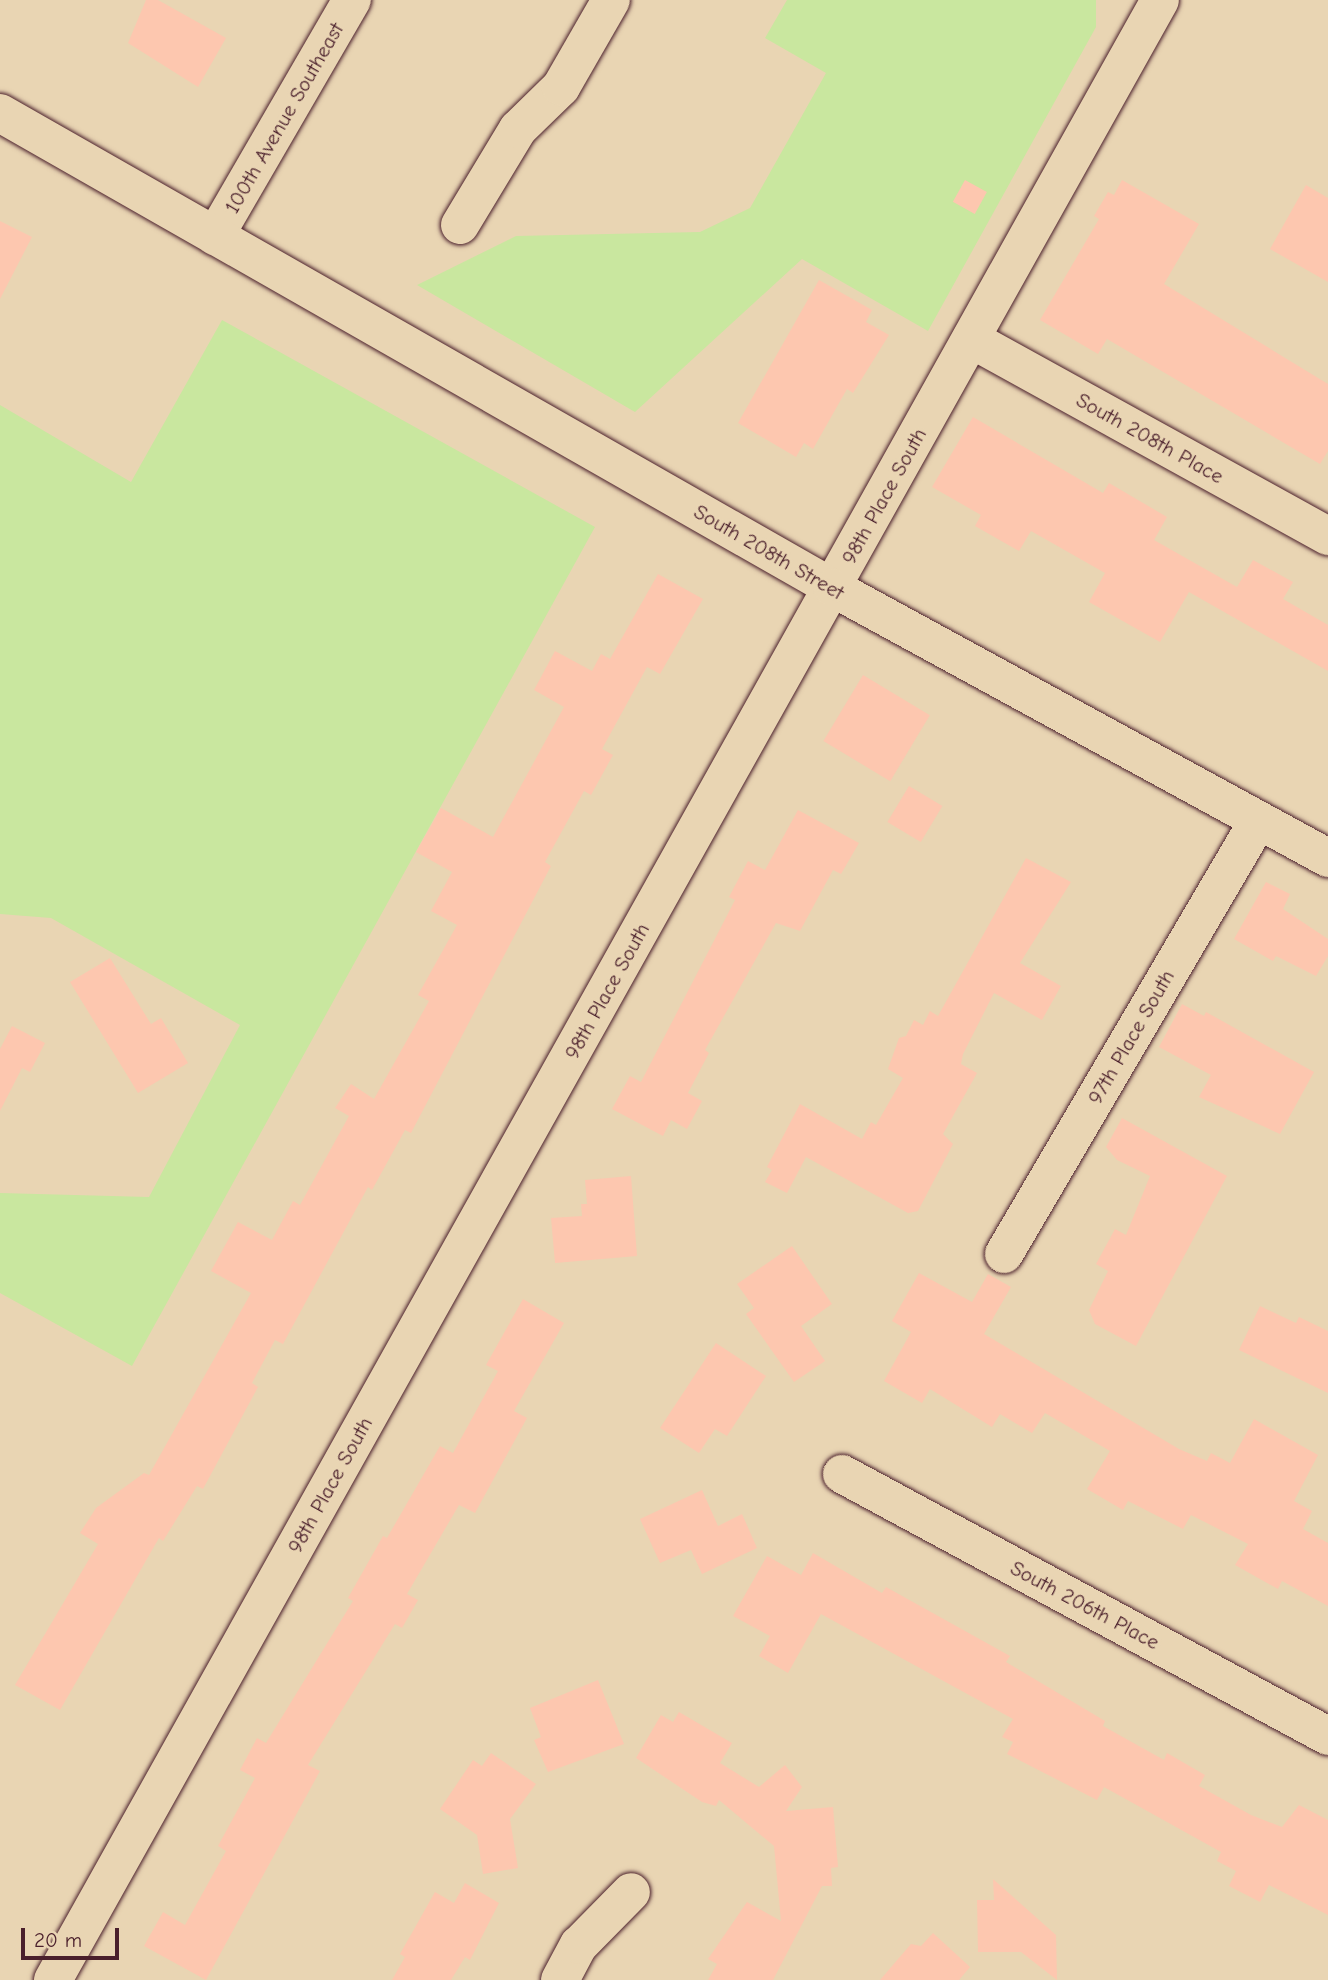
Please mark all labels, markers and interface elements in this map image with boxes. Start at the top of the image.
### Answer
street label: 100th Avenue Southeast [219,18,349,218]
street label: South 208th Place [1072,387,1228,489]
street label: 98th Place South [836,424,932,568]
street label: South 208th Street [689,499,849,605]
street label: 98th Place South [559,919,655,1063]
street label: 97th Place South [1082,965,1180,1109]
street label: 98th Place South [282,1413,378,1557]
street label: South 206th Place [1006,1555,1164,1655]
scale bar [24,1913,122,1957]
text: 20 m [34,1928,82,1952]

